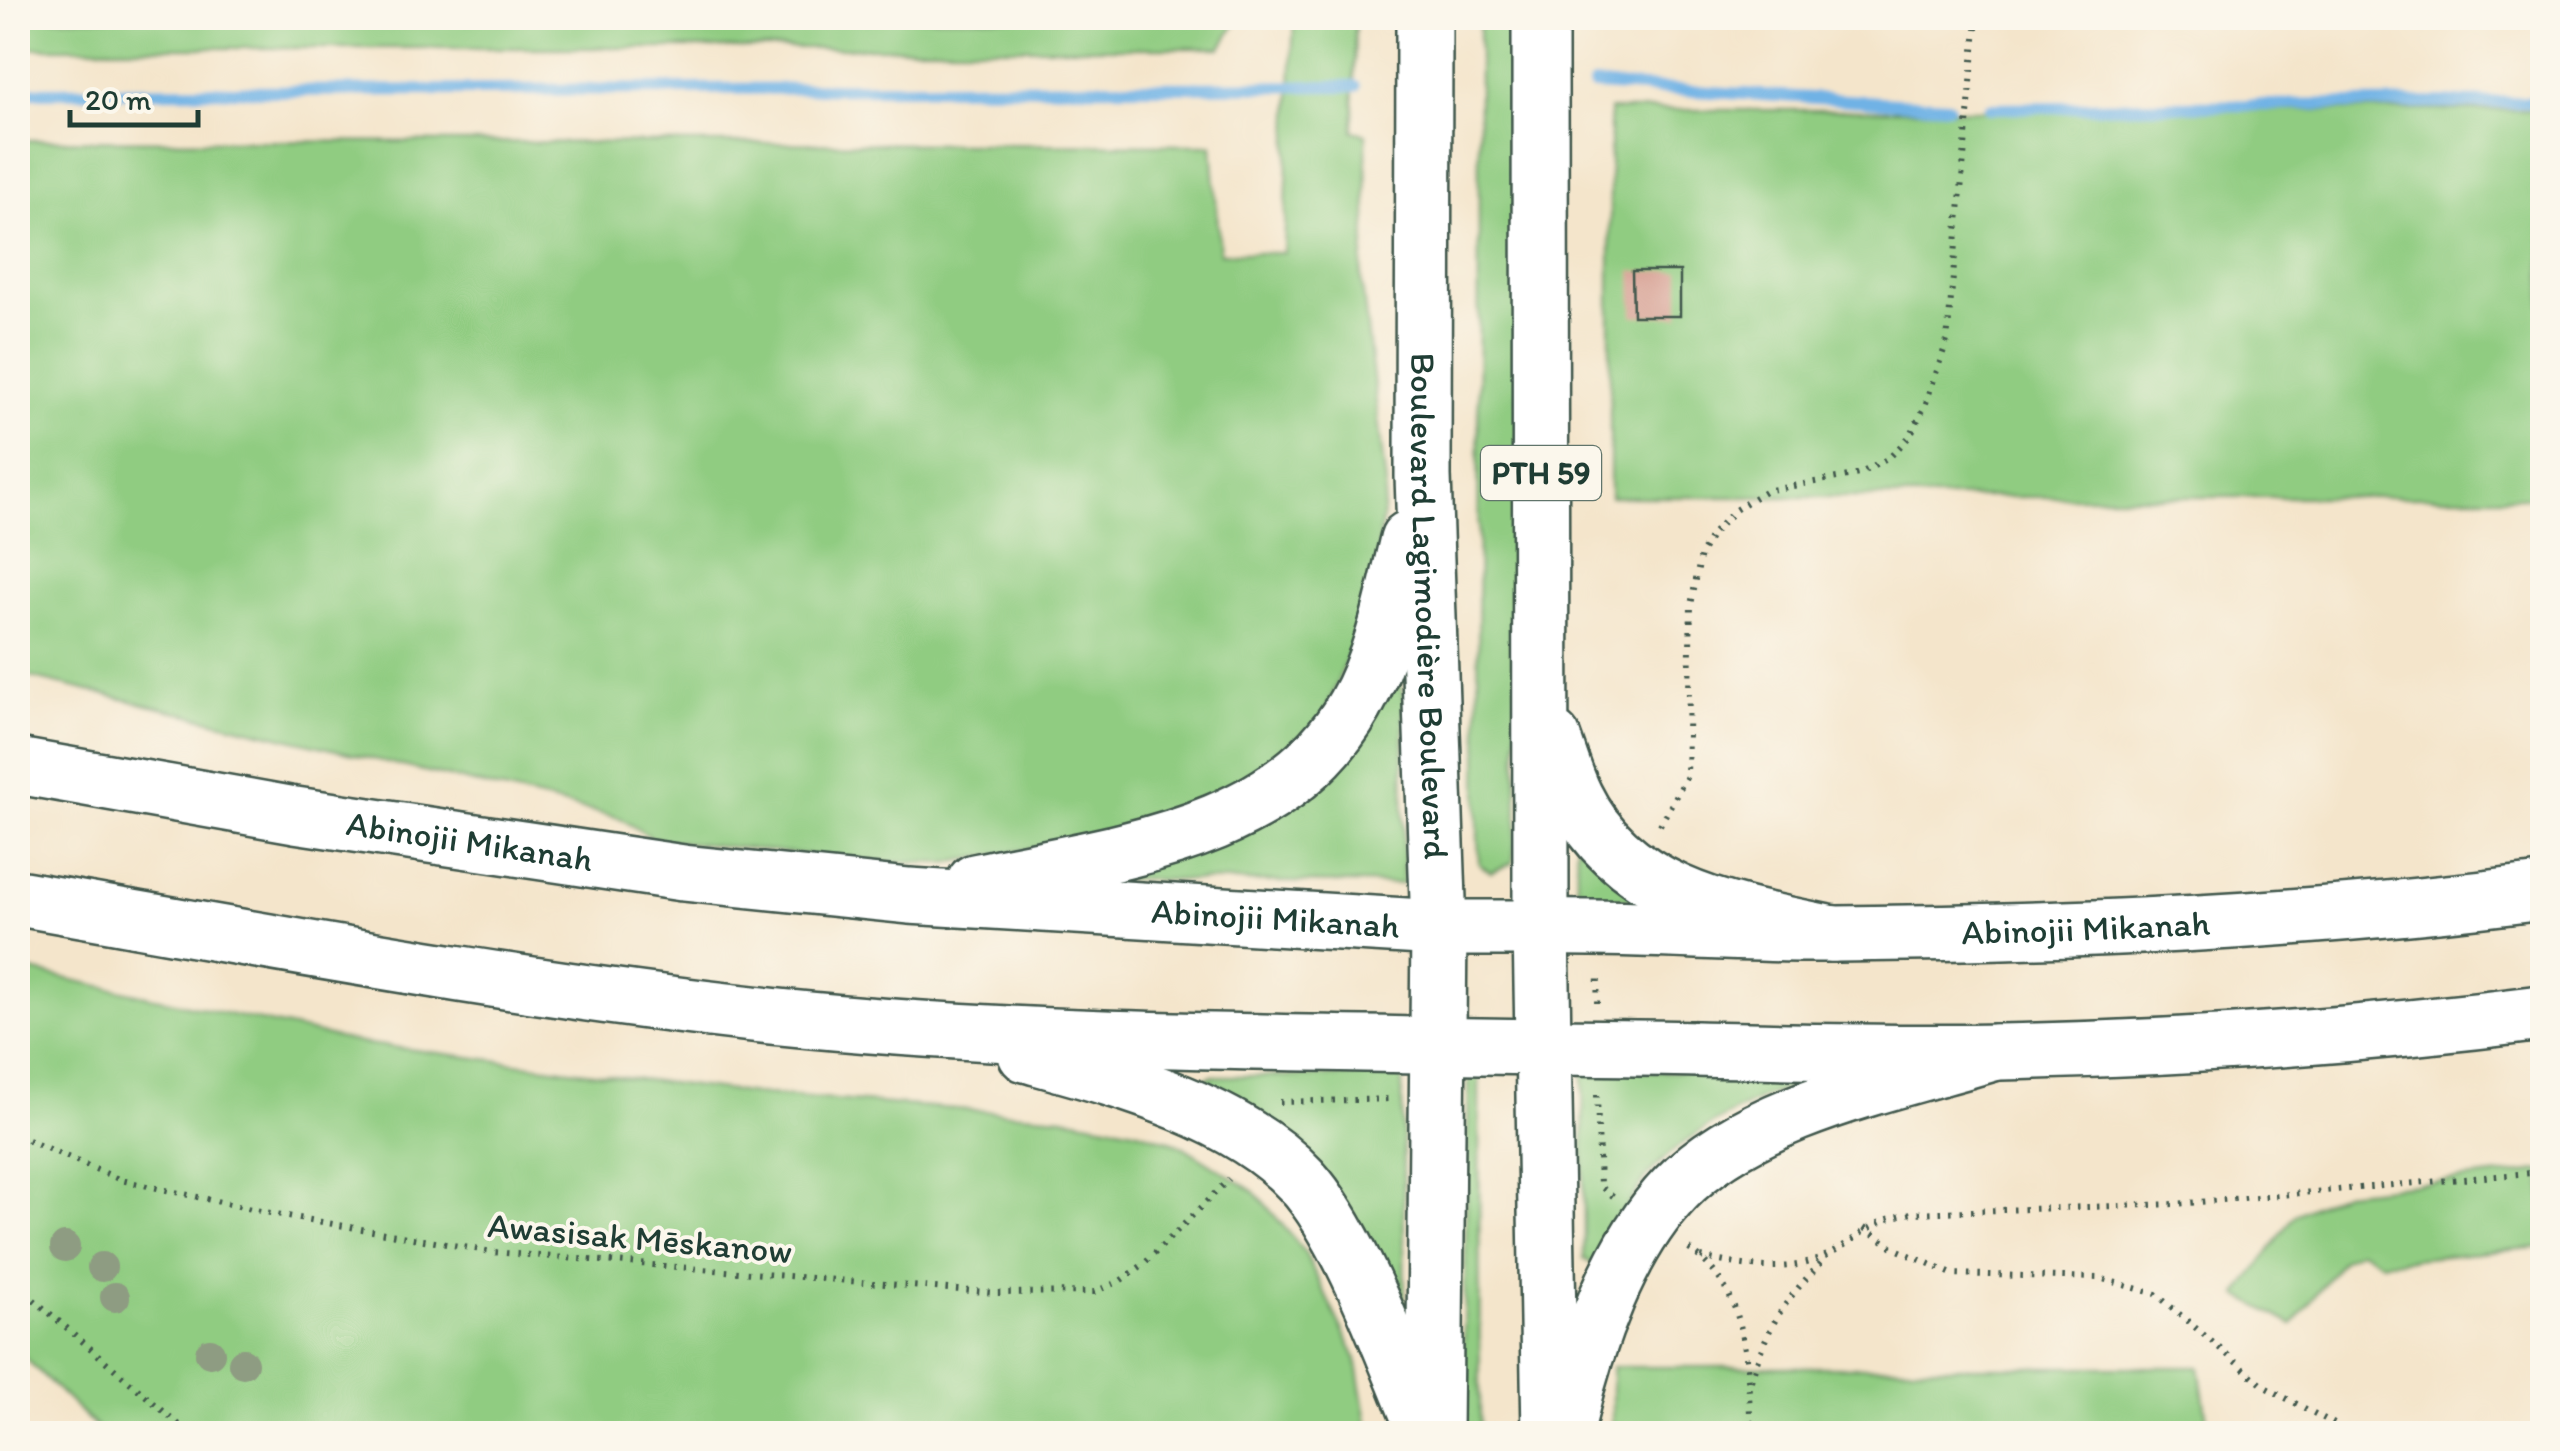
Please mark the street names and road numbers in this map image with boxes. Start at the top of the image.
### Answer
street label: Boulevard Lagimodière Boulevard [1402,352,1458,860]
road number: PTH 59 [1481,446,1601,500]
street label: Abinojii Mikanah [344,802,596,880]
street label: Abinojii Mikanah [1150,890,1401,947]
street label: Abinojii Mikanah [1961,901,2212,953]
street label: Awasisak Mēskanow [486,1204,794,1272]

